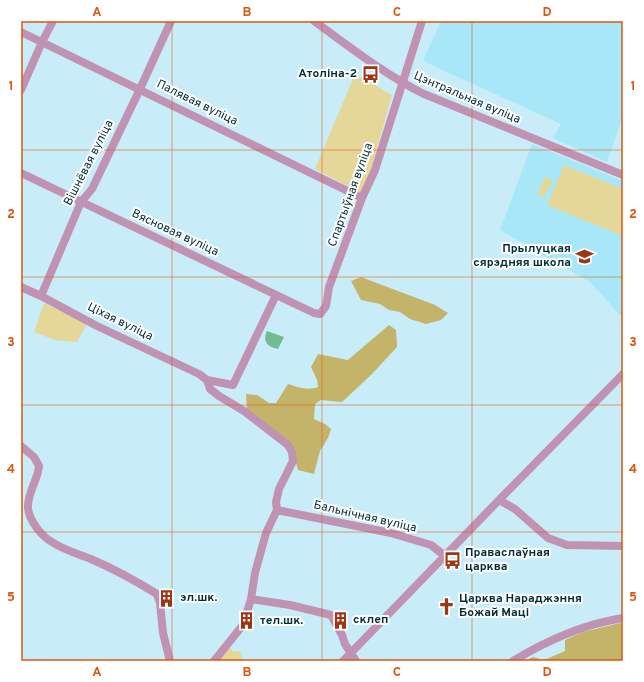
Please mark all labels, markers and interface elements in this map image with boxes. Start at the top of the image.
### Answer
text: A [92,5,102,21]
text: B [243,5,252,21]
text: C [393,5,401,21]
text: D [542,5,552,21]
bus stop icon: Атоліна-2 [360,64,380,84]
place label: Атоліна-2 [298,66,357,82]
street label: Цэнтральная вуліца [411,68,523,128]
street label: Палявая вуліца [154,76,240,130]
text: 1 [8,79,14,95]
text: 1 [630,79,636,95]
street label: Вішнёвая вуліца [60,117,118,209]
street label: Спартыўная вуліца [325,141,377,249]
street label: Вясновая вуліца [129,206,221,260]
text: 2 [7,207,15,223]
text: 2 [629,207,637,223]
place label: Прылуцкая сярэдняя школа [473,241,571,271]
school or university icon: Прылуцкая сярэдняя школа [574,246,594,266]
street label: Ціхая вуліца [85,299,155,345]
text: 3 [7,335,15,351]
text: 3 [629,335,637,351]
text: 4 [7,462,15,478]
text: 4 [629,462,637,478]
street label: Бальнічная вуліца [312,497,418,537]
place label: Праваслаўная царква [465,545,550,575]
bus stop icon: Праваслаўная царква [442,550,462,570]
building icon: эл.шк. [157,588,177,608]
text: 5 [7,590,15,606]
place label: эл.шк. [180,590,217,606]
text: 5 [629,590,637,606]
place label: Царква Нараджэння Божай Маці [459,591,582,621]
church icon: Царква Нараджэння Божай Маці [436,596,456,616]
building icon: склеп [330,610,350,630]
building icon: тел.шк. [237,611,257,631]
place label: склеп [353,612,388,628]
place label: тел.шк. [260,613,303,629]
text: A [92,665,102,681]
text: B [243,665,252,681]
text: C [393,665,401,681]
text: D [542,665,552,681]

